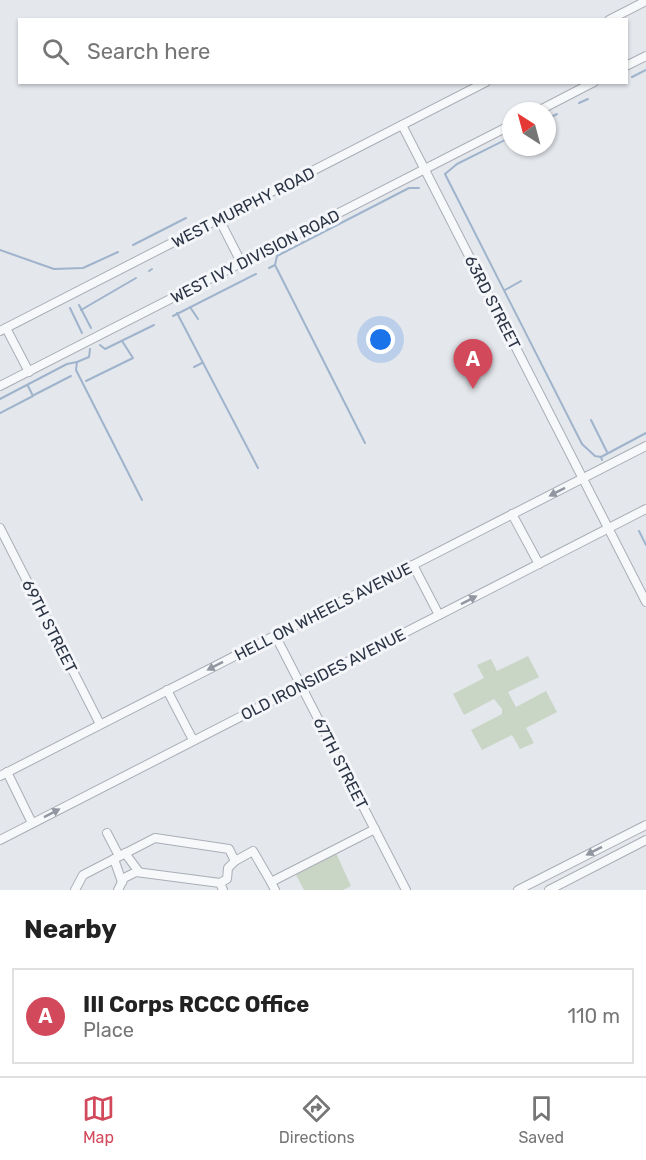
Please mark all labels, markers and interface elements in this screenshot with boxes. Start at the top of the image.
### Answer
search box [18,18,628,84]
icon: search [39,35,72,68]
text: Search here [87,38,210,65]
north arrow [502,102,556,156]
street label: WEST MURPHY ROAD [169,163,318,252]
street label: WEST IVY DIVISION ROAD [168,206,343,307]
street label: 63RD STREET [461,252,524,352]
your location [366,325,395,354]
pin: A [454,340,492,389]
one-way arrow [548,487,565,496]
street label: HELL ON WHEELS AVENUE [231,558,415,665]
street label: 69TH STREET [18,576,81,676]
one-way arrow [460,595,477,604]
street label: OLD IRONSIDES AVENUE [238,625,409,724]
one-way arrow [206,661,223,671]
street label: 67TH STREET [309,714,372,812]
one-way arrow [44,808,61,818]
one-way arrow [585,846,603,856]
text: Nearby [24,914,117,945]
text: III Corps RCCC Office [83,991,309,1018]
text: A [38,1004,53,1028]
text: 110 m [568,1004,620,1028]
text: Place [83,1018,134,1042]
tab: Map [82,1092,115,1147]
tab: Directions [279,1092,355,1147]
tab: Saved [518,1092,564,1147]

